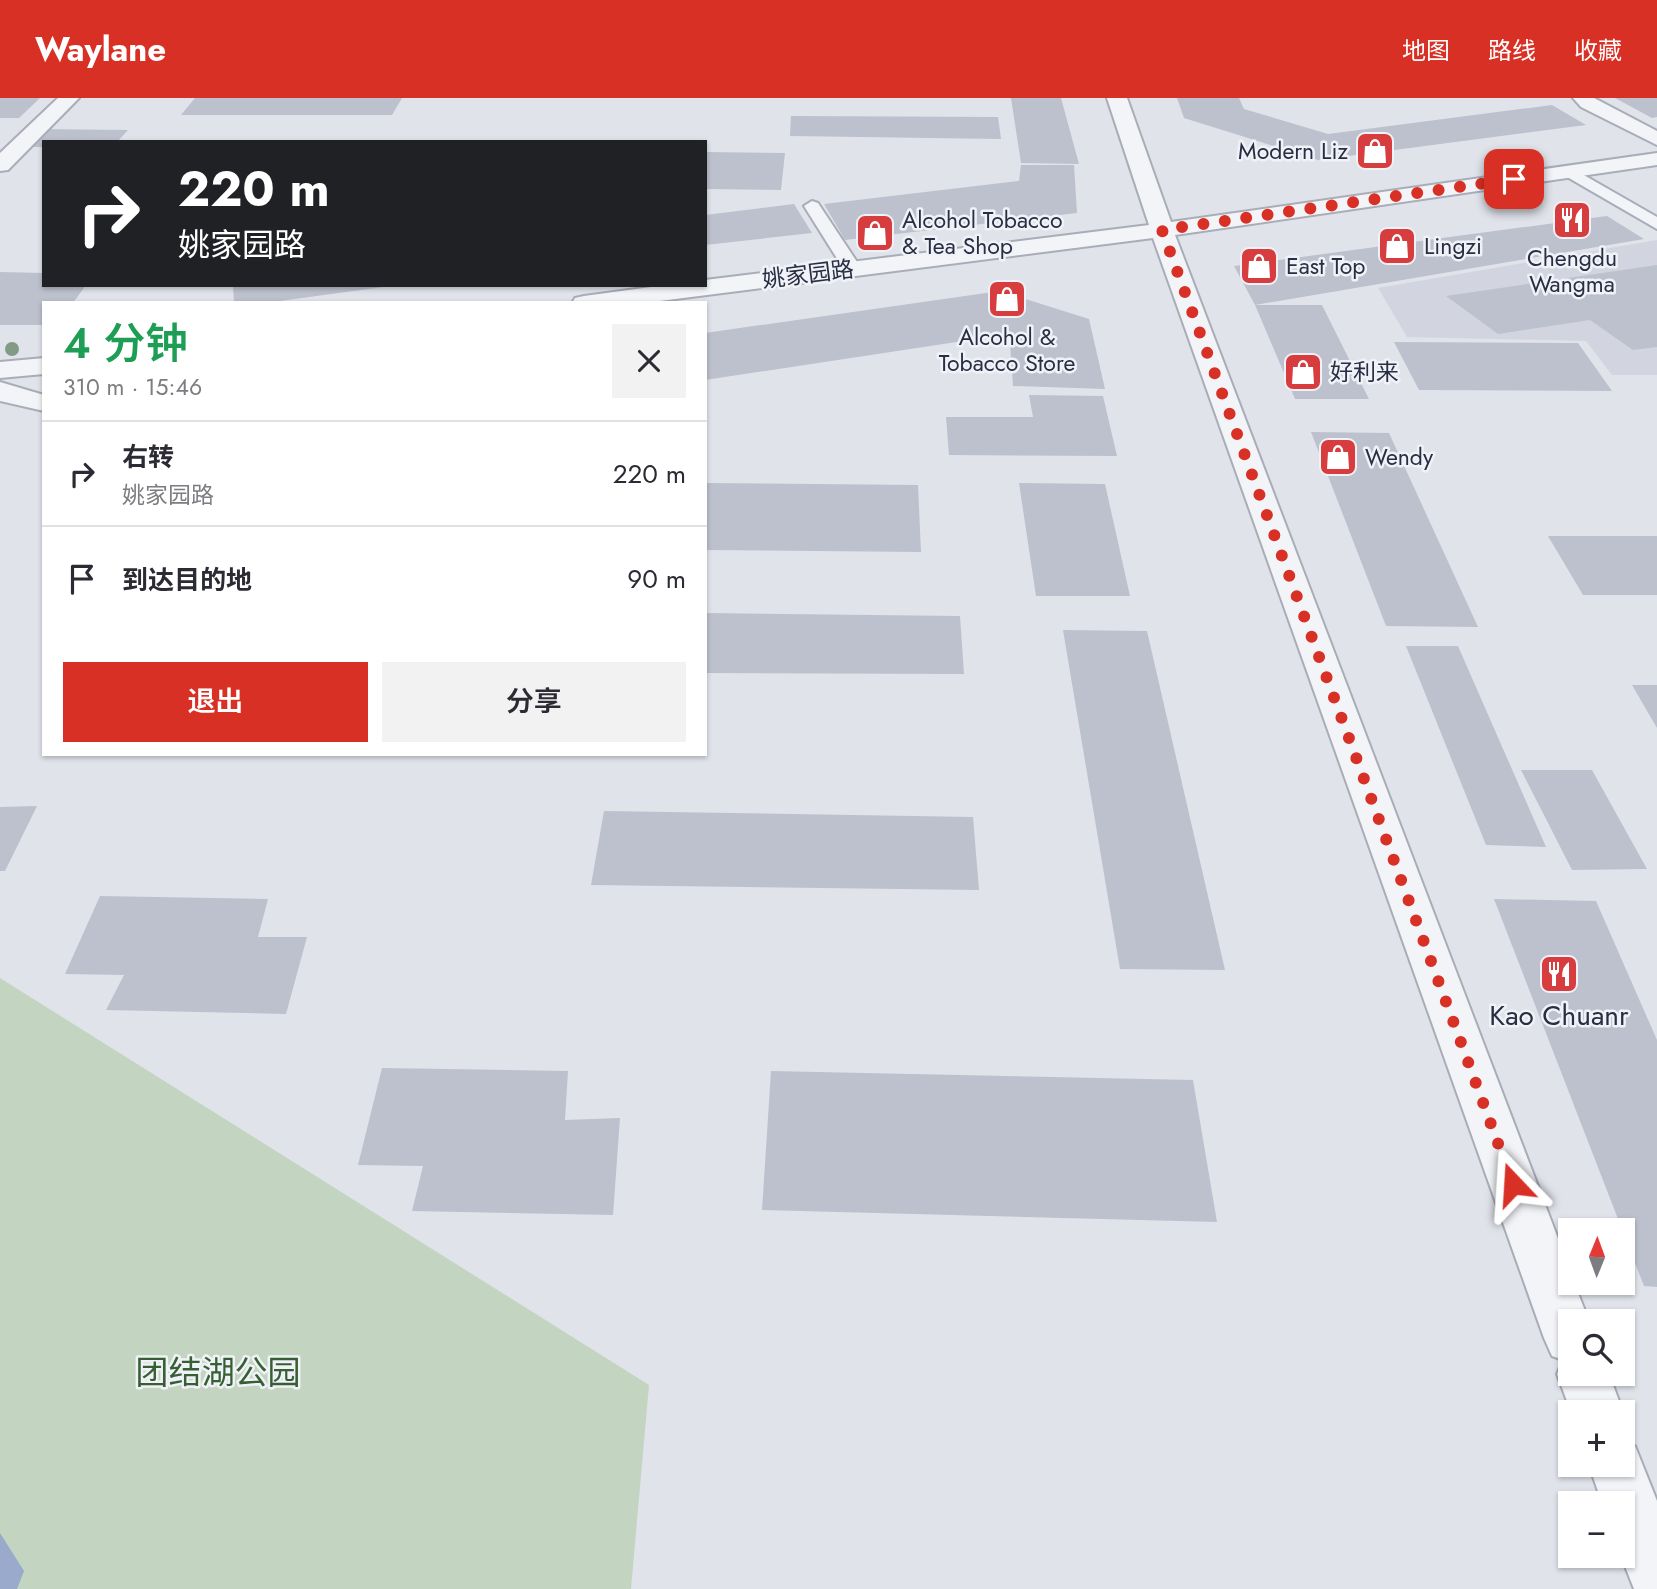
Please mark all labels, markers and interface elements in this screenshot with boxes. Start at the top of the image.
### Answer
text: Waylane [35,26,166,73]
text: 地图 [1402,33,1450,68]
text: 路线 [1488,33,1536,68]
text: 收藏 [1574,33,1622,68]
shop icon: Modern Liz [1354,130,1396,172]
place label: Modern Liz [1238,134,1348,168]
pin [1484,149,1544,209]
text: 220 m [178,154,330,224]
icon: arrive [1495,160,1533,198]
icon: right [63,168,154,259]
restaurant icon: Chengdu Wangma [1551,199,1593,241]
place label: Alcohol Tobacco & Tea Shop [902,203,1063,263]
shop icon: Alcohol Tobacco & Tea Shop [854,212,896,254]
text: 姚家园路 [178,222,306,268]
shop icon: Lingzi [1376,225,1418,267]
place label: Lingzi [1424,229,1482,263]
place label: Chengdu Wangma [1527,241,1617,301]
shop icon: East Top [1238,245,1280,287]
place label: East Top [1286,249,1365,283]
street label: 姚家园路 [760,252,856,296]
shop icon: Alcohol & Tobacco Store [986,278,1028,320]
text: 4 分钟 [63,313,187,374]
place label: Alcohol & Tobacco Store [939,320,1075,380]
button: close [612,324,686,398]
shop icon: 好利来 [1282,351,1324,393]
place label: 好利来 [1330,355,1399,389]
text: 310 m · 15:46 [63,370,202,404]
shop icon: Wendy [1317,436,1359,478]
text: 右转 [122,438,174,476]
place label: Wendy [1365,440,1434,474]
icon: right [63,455,101,493]
text: 220 m [613,455,686,493]
text: 姚家园路 [122,478,214,512]
icon: arrive [63,560,101,598]
text: 90 m [627,560,686,598]
text: 到达目的地 [122,561,252,599]
button: 退出 [63,662,368,742]
button: 分享 [382,662,686,742]
restaurant icon: Kao Chuanr [1538,953,1580,995]
place label: Kao Chuanr [1489,995,1629,1036]
position arrow [1476,1147,1550,1221]
north arrow [1558,1218,1634,1295]
map controls [1558,1218,1635,1568]
button: search [1558,1309,1635,1386]
park label: 团结湖公园 [136,1349,301,1396]
button: + [1558,1400,1635,1477]
button: − [1558,1491,1635,1568]

